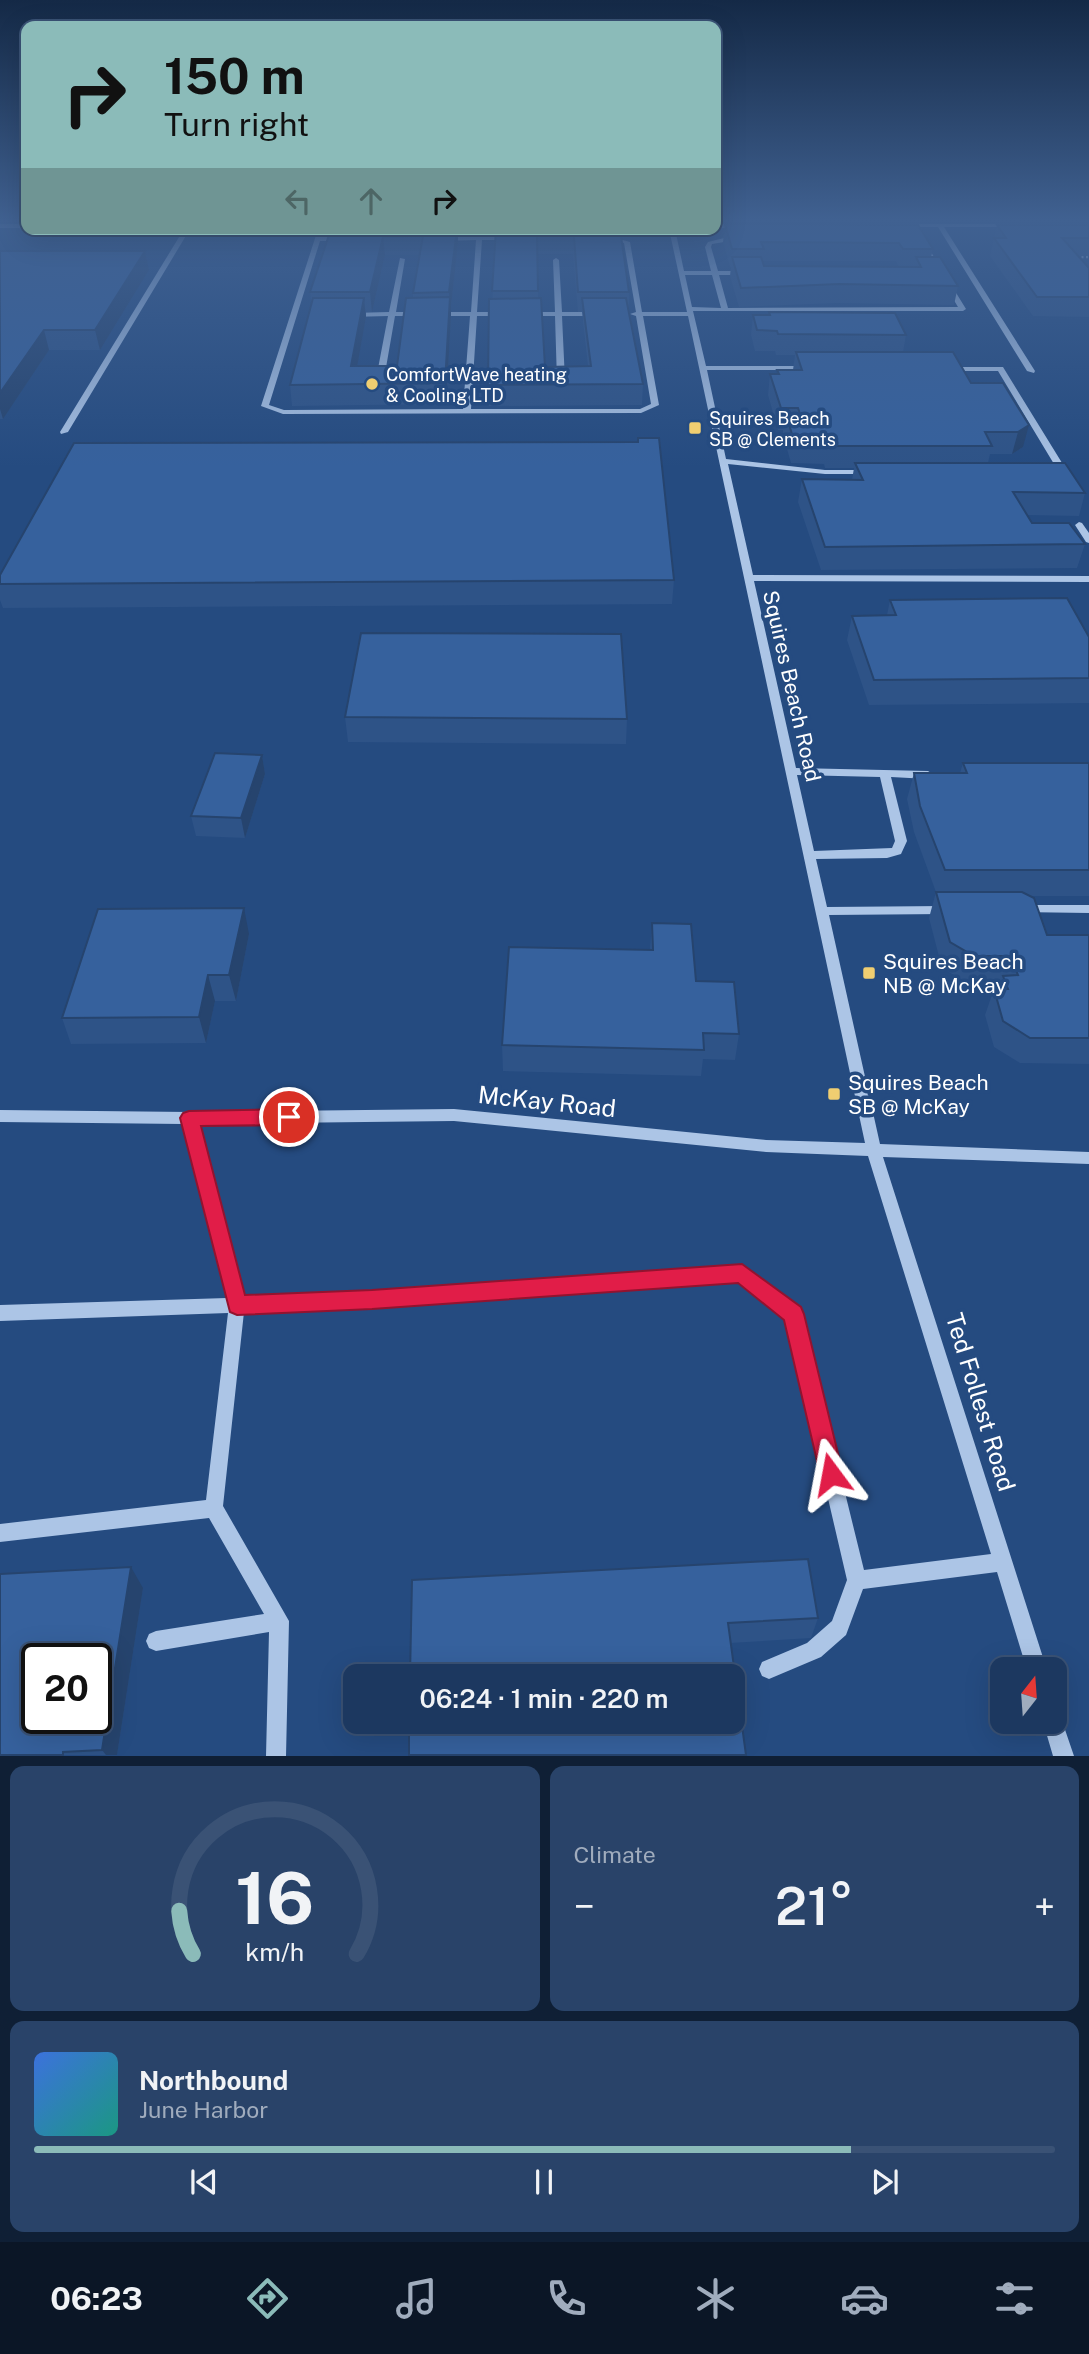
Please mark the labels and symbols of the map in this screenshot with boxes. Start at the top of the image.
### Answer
place label: ComfortWave heating & Cooling LTD [386,364,567,406]
marker: ComfortWave heating & Cooling LTD [364,376,380,392]
place label: Squires Beach SB @ Clements [709,408,836,450]
marker: Squires Beach SB @ Clements [687,420,703,436]
street label: Squires Beach Road [758,588,826,784]
place label: Squires Beach NB @ McKay [883,949,1024,998]
marker: Squires Beach NB @ McKay [861,965,877,981]
place label: Squires Beach SB @ McKay [848,1070,989,1119]
street label: McKay Road [477,1080,617,1122]
marker: Squires Beach SB @ McKay [826,1086,842,1102]
pin [259,1087,319,1147]
street label: Ted Follest Road [941,1310,1021,1494]
position arrow [794,1437,868,1511]
speed limit sign: 20 [21,1643,112,1734]
north arrow [990,1657,1068,1734]

